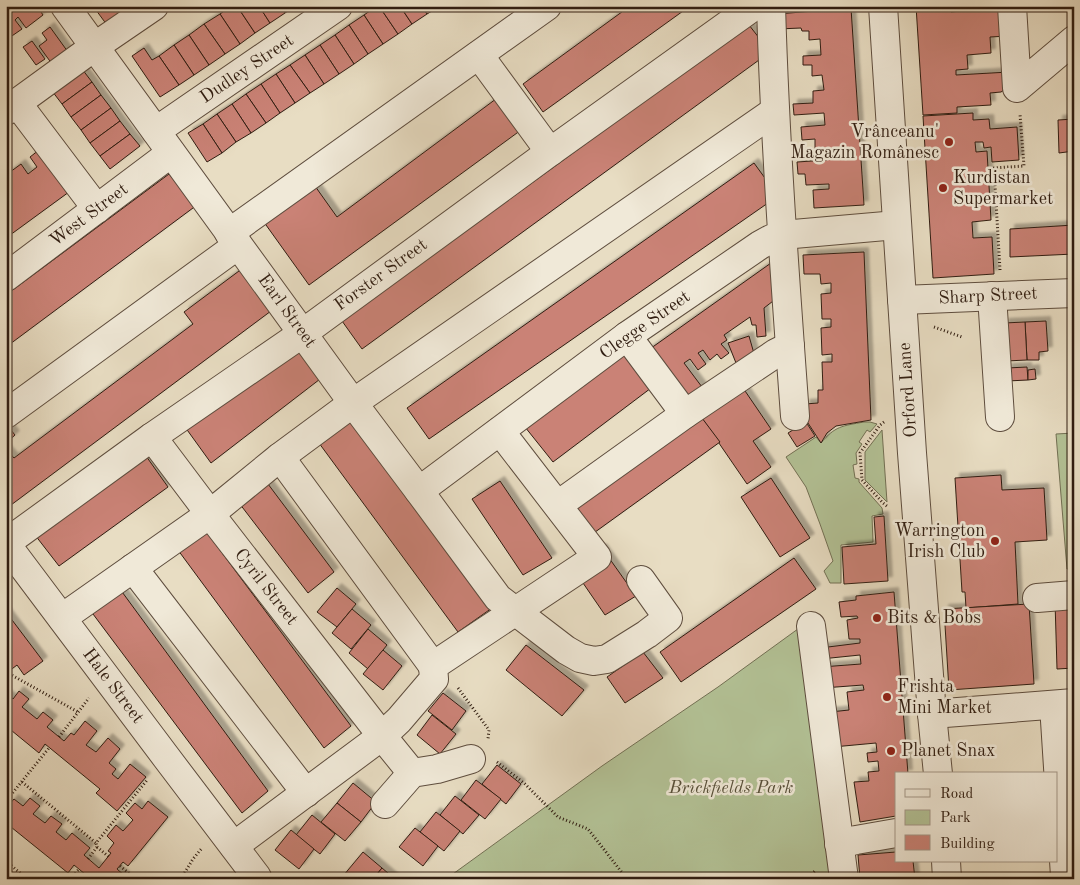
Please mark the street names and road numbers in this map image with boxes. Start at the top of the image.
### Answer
street label: Dudley Street [197,31,297,107]
street label: West Street [47,180,131,250]
street label: Forster Street [331,235,431,315]
street label: Earl Street [254,271,320,351]
street label: Sharp Street [938,284,1038,308]
street label: Clegge Street [597,287,693,363]
street label: Orford Lane [896,342,920,438]
street label: Cyril Street [231,545,301,629]
street label: Hale Street [79,645,147,727]

